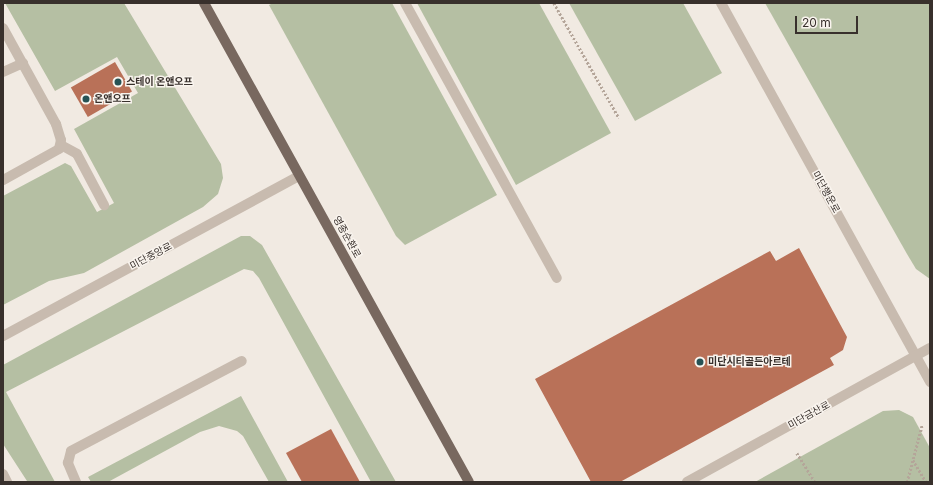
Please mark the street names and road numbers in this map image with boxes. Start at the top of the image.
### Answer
street label: 미단행운로 [810,169,842,215]
street label: 영종순환로 [331,214,363,260]
street label: 미단중앙로 [128,240,174,272]
street label: 미단금산로 [786,399,832,431]

